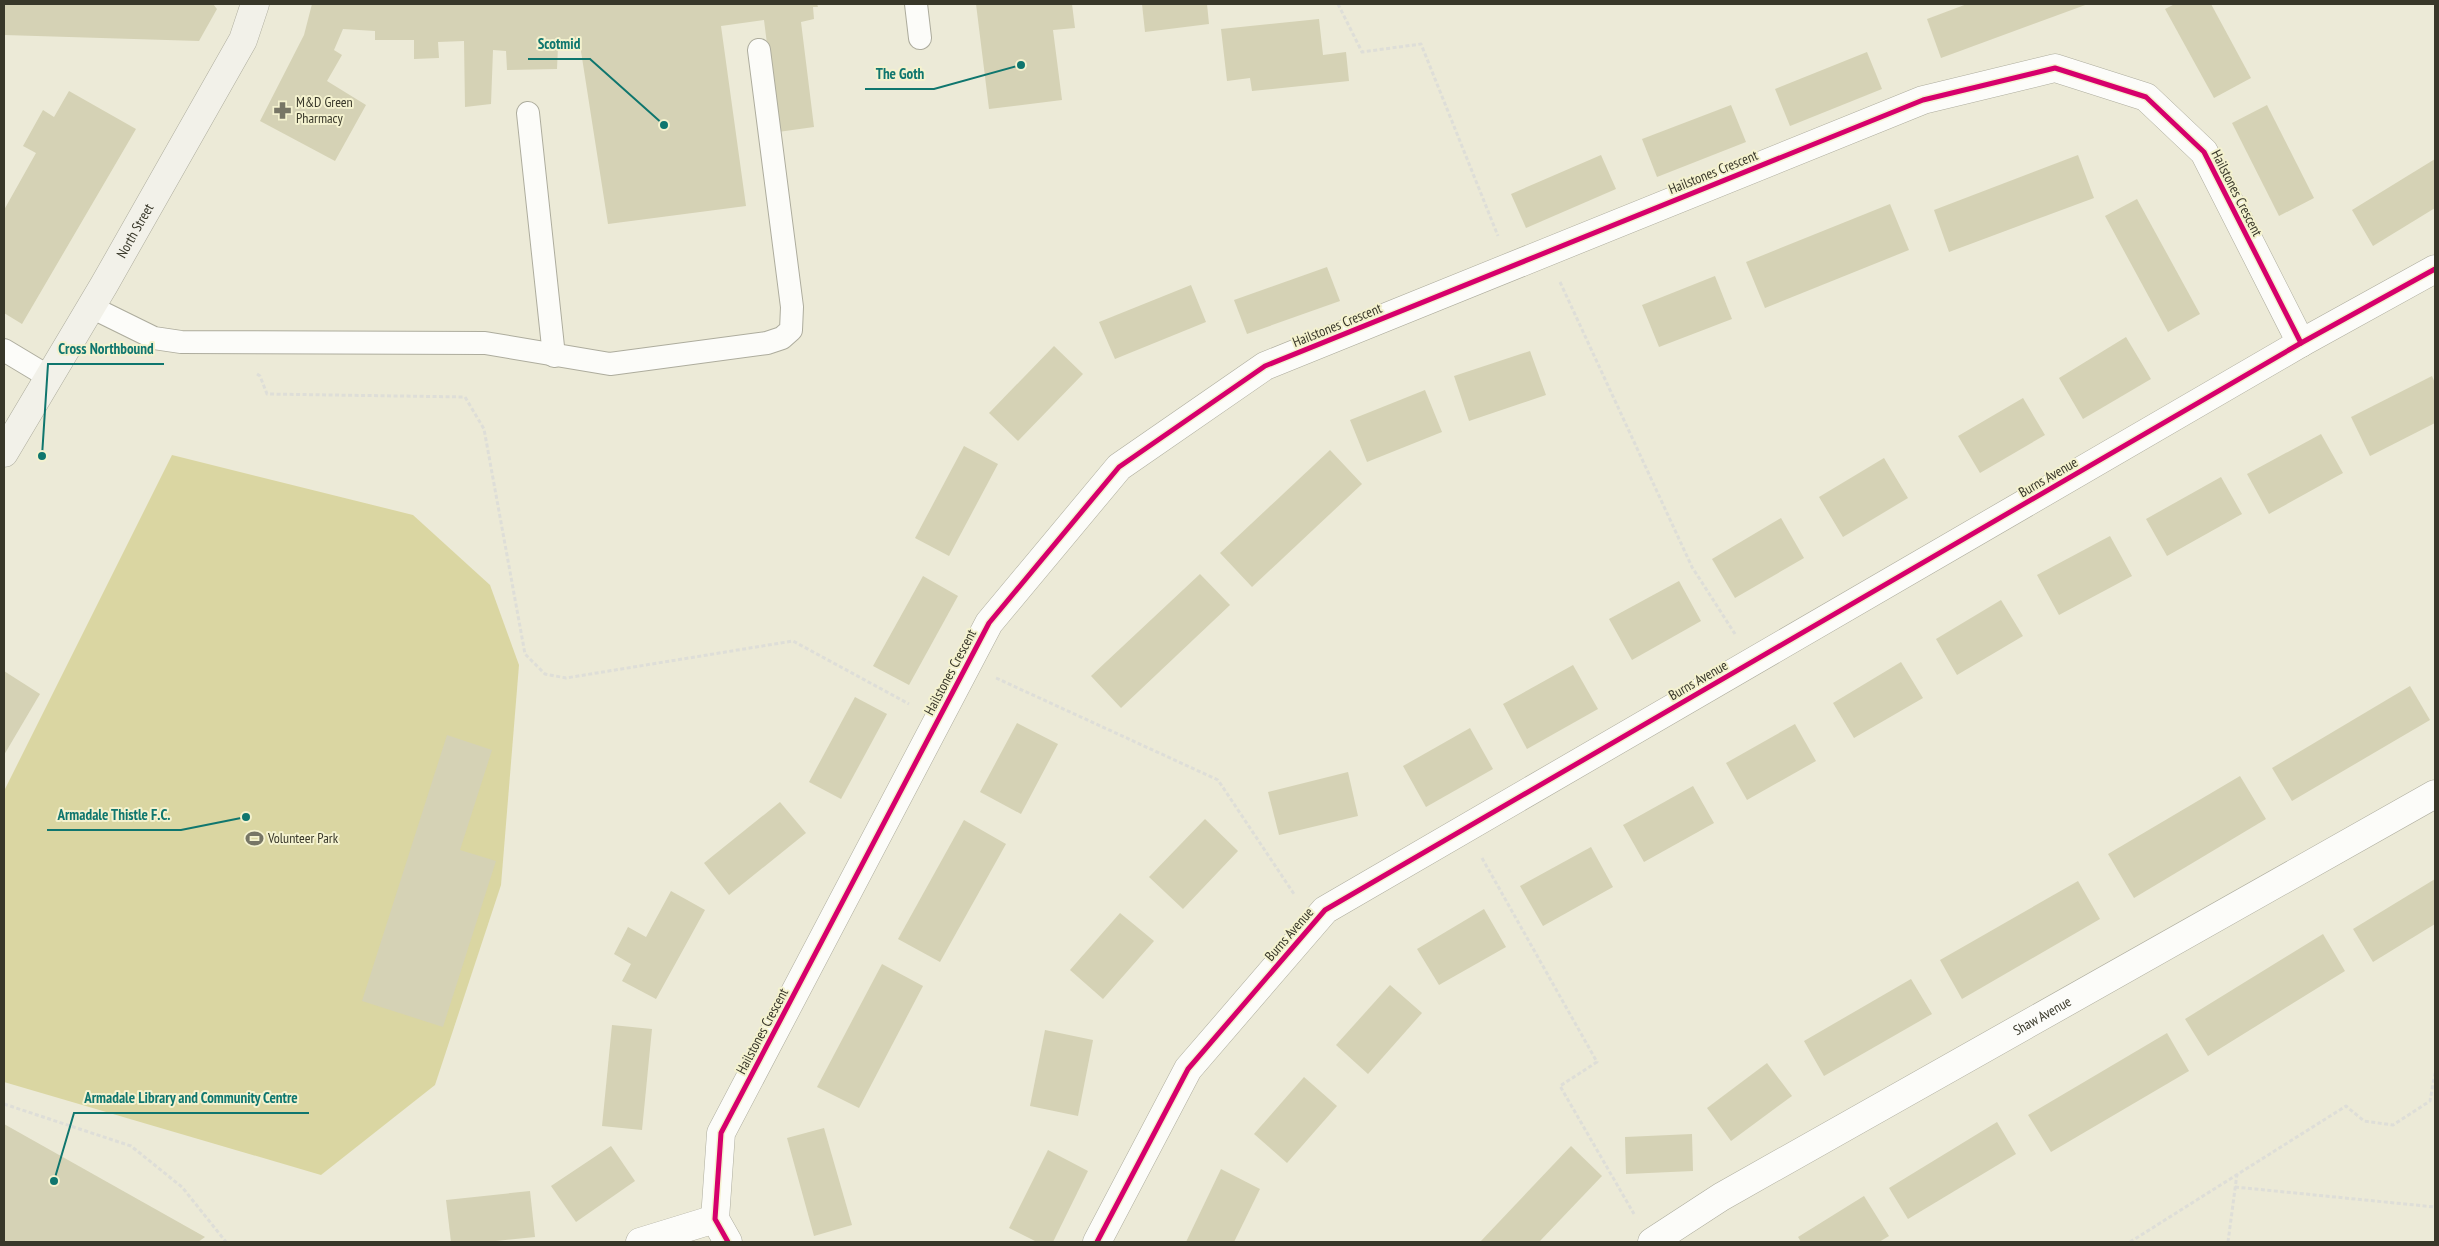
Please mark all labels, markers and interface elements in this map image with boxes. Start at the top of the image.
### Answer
callout: Scotmid [528,29,590,59]
text: Scotmid [538,34,581,53]
callout: The Goth [865,59,934,89]
text: The Goth [876,64,924,83]
place label: M&D Green Pharmacy [296,93,353,127]
pharmacy icon: M&D Green Pharmacy [272,100,292,120]
street label: Hailstones Crescent [1666,146,1760,198]
street label: Hailstones Crescent [2207,147,2267,239]
street label: North Street [112,200,157,261]
street label: Hailstones Crescent [1290,299,1384,351]
callout: Cross Northbound [48,334,164,364]
text: Cross Northbound [58,339,154,358]
street label: Burns Avenue [2015,453,2081,501]
street label: Hailstones Crescent [920,626,980,718]
street label: Burns Avenue [1665,656,1731,704]
callout: Armadale Thistle F.C. [47,800,181,830]
text: Armadale Thistle F.C. [56,805,171,824]
sports icon: Volunteer Park [244,828,264,848]
place label: Volunteer Park [267,829,339,847]
street label: Burns Avenue [1261,903,1317,965]
street label: Hailstones Crescent [732,985,792,1077]
street label: Shaw Avenue [2010,992,2074,1039]
callout: Armadale Library and Community Centre [74,1083,309,1113]
text: Armadale Library and Community Centre [83,1088,298,1107]

